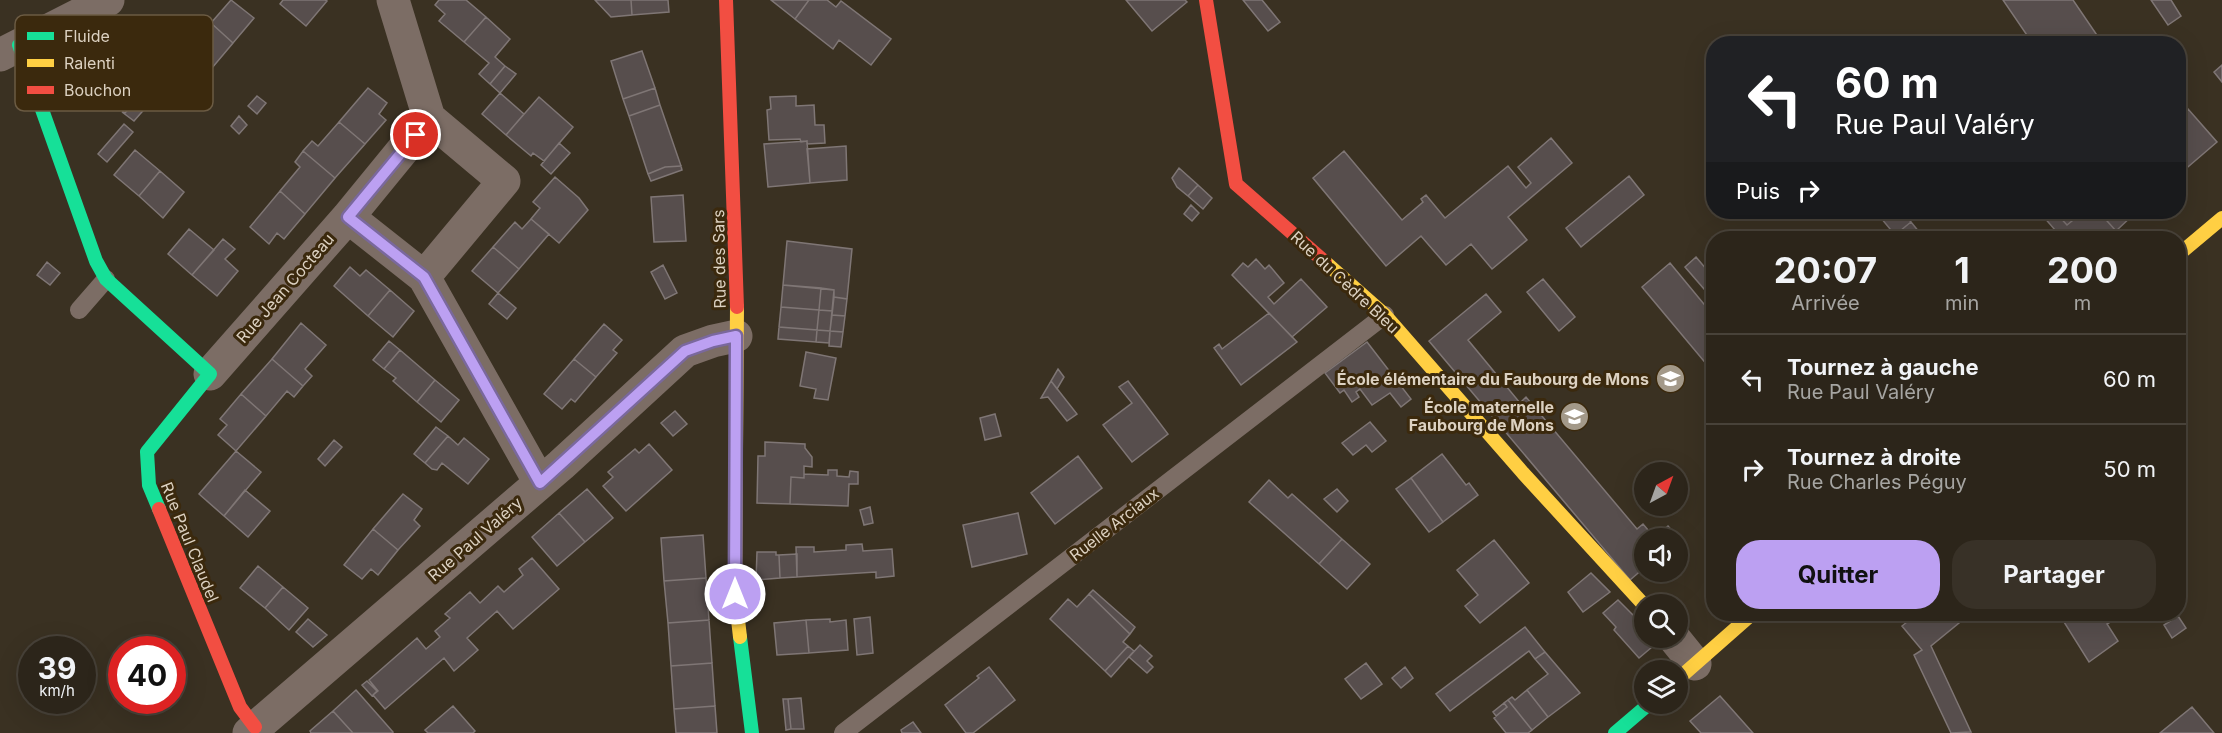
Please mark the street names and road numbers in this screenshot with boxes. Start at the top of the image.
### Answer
street label: Rue des Sars [708,209,730,309]
street label: Rue du Cèdre Bleu [1287,227,1403,337]
street label: Rue Jean Cocteau [232,229,338,347]
street label: Rue Paul Claudel [157,479,223,605]
street label: Ruelle Arciaux [1065,483,1163,565]
street label: Rue Paul Valéry [424,493,526,585]

